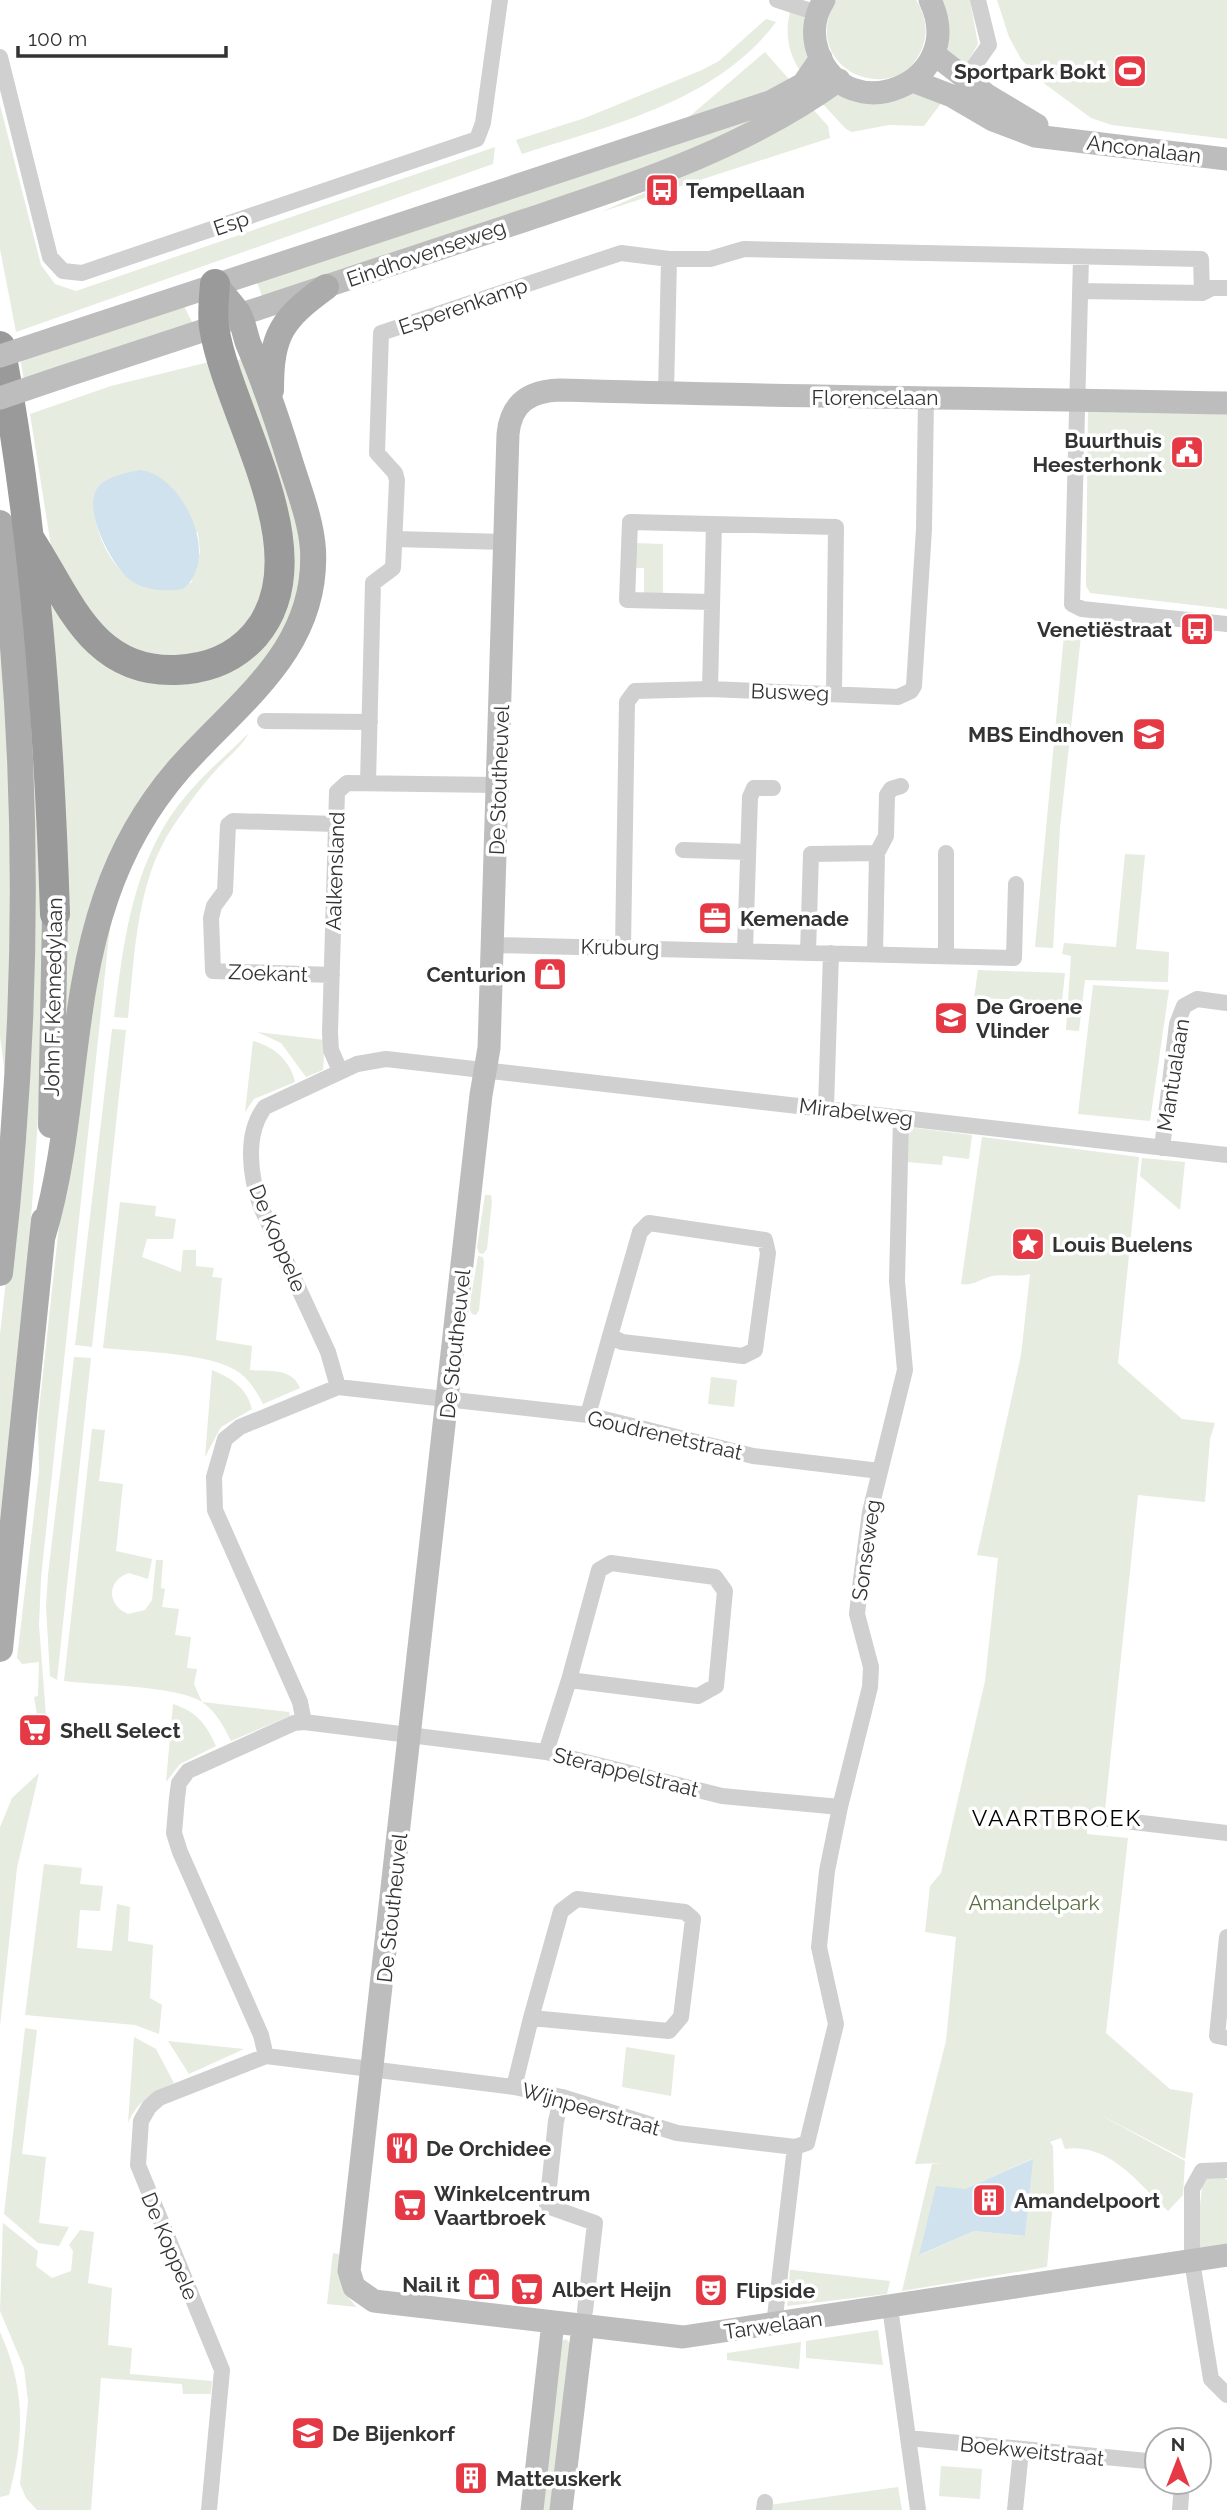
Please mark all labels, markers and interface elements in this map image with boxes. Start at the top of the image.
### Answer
scale bar [18,14,226,58]
text: 100 m [28,26,87,51]
sports icon: Sportpark Bokt [1111,52,1149,90]
place label: Sportpark Bokt [954,59,1106,84]
street label: Anconalaan [1085,130,1203,168]
bus stop icon: Tempellaan [643,171,681,209]
place label: Tempellaan [686,178,805,203]
street label: Esp [210,205,252,241]
street label: Eindhovenseweg [343,214,509,292]
street label: Esperenkamp [395,272,531,340]
street label: Florencelaan [812,385,938,410]
place label: Buurthuis Heesterhonk [1033,428,1162,477]
public building icon: Buurthuis Heesterhonk [1168,433,1206,471]
bus stop icon: Venetiëstraat [1178,610,1216,648]
place label: Venetiëstraat [1037,617,1172,642]
street label: Busweg [750,678,830,706]
street label: De Stoutheuvel [484,704,514,855]
school or university icon: MBS Eindhoven [1130,715,1168,753]
place label: MBS Eindhoven [968,722,1124,747]
street label: Aalkensland [320,811,350,931]
street label: John F. Kennedylaan [39,897,67,1097]
office icon: Kemenade [696,899,734,937]
place label: Kemenade [740,906,849,931]
street label: Kruburg [580,934,660,960]
shop icon: Centurion [531,955,569,993]
street label: Zoekant [228,959,308,987]
place label: Centurion [427,962,526,987]
place label: De Groene Vlinder [976,994,1083,1043]
school or university icon: De Groene Vlinder [932,999,970,1037]
street label: Mantualaan [1152,1017,1194,1133]
street label: Mirabelweg [798,1093,914,1131]
street label: De Koppele [244,1180,312,1296]
place icon: Louis Buelens [1009,1225,1047,1263]
place label: Louis Buelens [1052,1232,1193,1257]
street label: De Stoutheuvel [435,1268,475,1420]
street label: Goudrenetstraat [585,1405,745,1465]
street label: Sonseweg [847,1498,885,1602]
supermarket icon: Shell Select [16,1711,54,1749]
place label: Shell Select [60,1718,180,1743]
street label: Sterappelstraat [551,1742,701,1802]
district label: VAARTBROEK [972,1804,1142,1831]
street label: De Stoutheuvel [372,1832,412,1984]
park label: Amandelpark [968,1890,1100,1915]
street label: Wijnpeerstraat [519,2077,663,2141]
restaurant icon: De Orchidee [383,2129,421,2167]
place label: De Orchidee [426,2136,551,2161]
place label: Winkelcentrum Vaartbroek [434,2181,590,2230]
building icon: Amandelpoort [970,2181,1008,2219]
supermarket icon: Winkelcentrum Vaartbroek [391,2186,429,2224]
street label: De Koppele [136,2188,204,2304]
place label: Amandelpoort [1014,2188,1160,2213]
shop icon: Nail it [465,2265,503,2303]
supermarket icon: Albert Heijn [508,2270,546,2308]
theatre icon: Flipside [692,2271,730,2309]
place label: Nail it [402,2272,460,2297]
place label: Albert Heijn [552,2277,671,2302]
place label: Flipside [736,2278,816,2303]
street label: Tarwelaan [722,2306,824,2344]
school or university icon: De Bijenkorf [289,2414,327,2452]
place label: De Bijenkorf [332,2421,456,2446]
north arrow [1143,2426,1213,2496]
street label: Boekweitstraat [959,2431,1105,2471]
text: N [1171,2433,1185,2455]
building icon: Matteuskerk [452,2459,490,2497]
place label: Matteuskerk [496,2466,622,2491]

